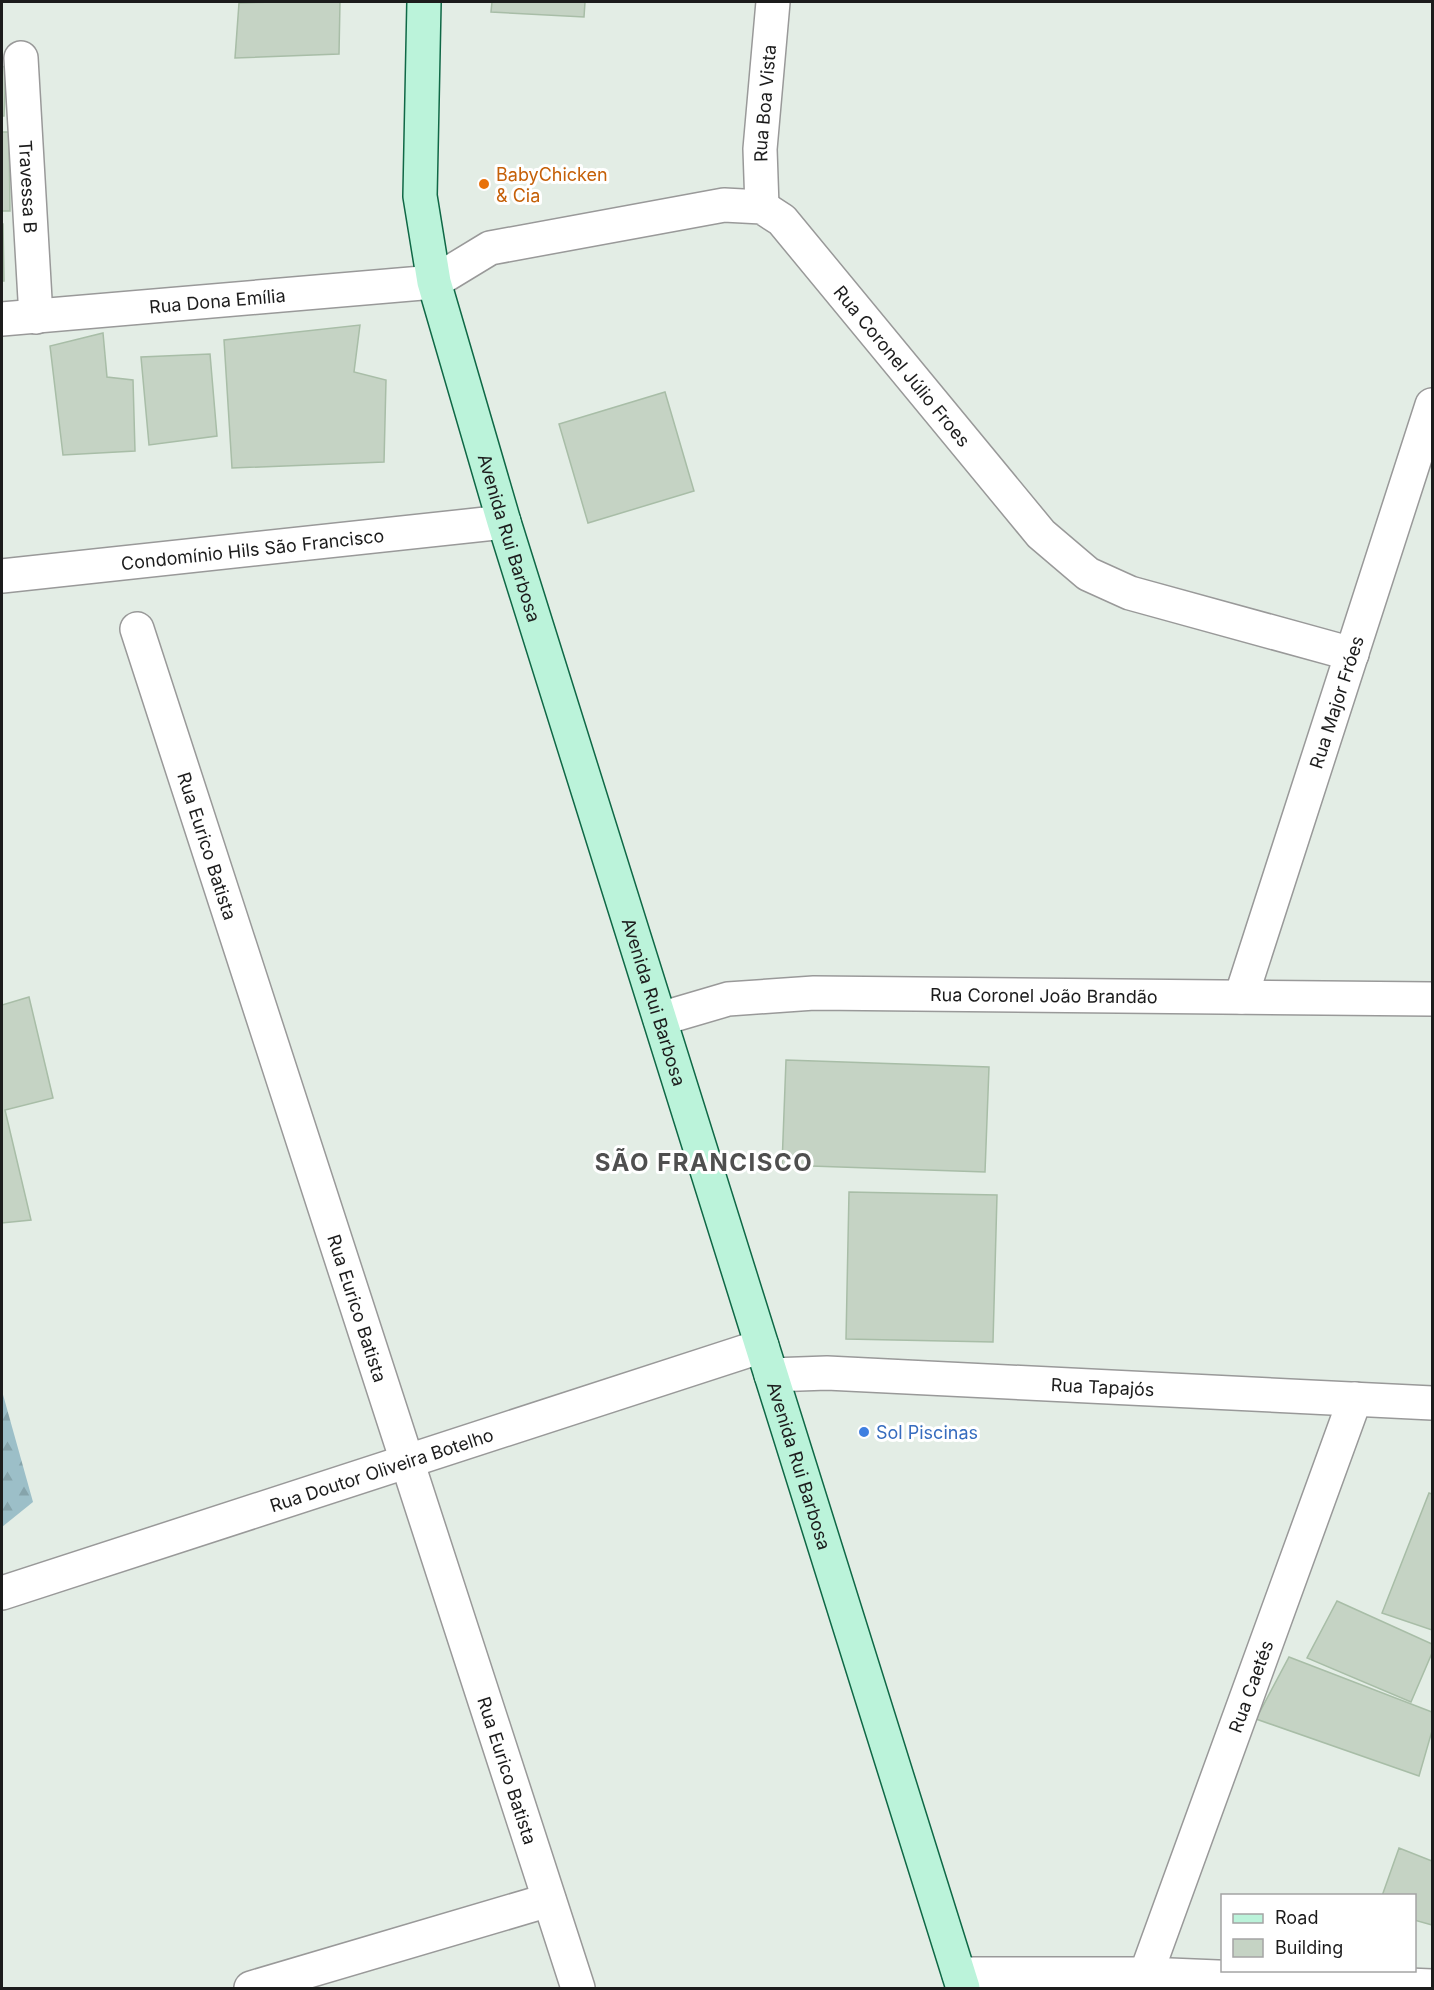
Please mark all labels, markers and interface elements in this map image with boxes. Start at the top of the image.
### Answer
street label: Rua Boa Vista [749,44,780,162]
street label: Travessa B [15,140,42,234]
place label: BabyChicken & Cia [496,164,608,206]
marker: BabyChicken & Cia [477,177,491,191]
street label: Rua Coronel Júlio Froes [830,281,975,451]
street label: Rua Dona Emília [148,284,286,317]
street label: Avenida Rui Barbosa [474,451,545,625]
street label: Condomínio Hils São Francisco [120,524,385,574]
street label: Rua Major Fróes [1305,633,1367,771]
street label: Rua Eurico Batista [174,769,241,922]
street label: Avenida Rui Barbosa [618,915,690,1088]
street label: Rua Coronel João Brandão [930,984,1158,1007]
district label: SÃO FRANCISCO [595,1147,813,1177]
street label: Rua Eurico Batista [324,1232,391,1385]
street label: Rua Tapajós [1050,1374,1155,1400]
street label: Avenida Rui Barbosa [763,1379,836,1552]
place label: Sol Piscinas [876,1422,978,1443]
street label: Rua Doutor Oliveira Botelho [267,1424,496,1516]
marker: Sol Piscinas [857,1425,871,1439]
street label: Rua Caetés [1224,1637,1277,1736]
street label: Rua Eurico Batista [474,1694,541,1847]
legend [1221,1894,1416,1972]
text: Road [1275,1907,1318,1928]
text: Building [1275,1937,1343,1958]

